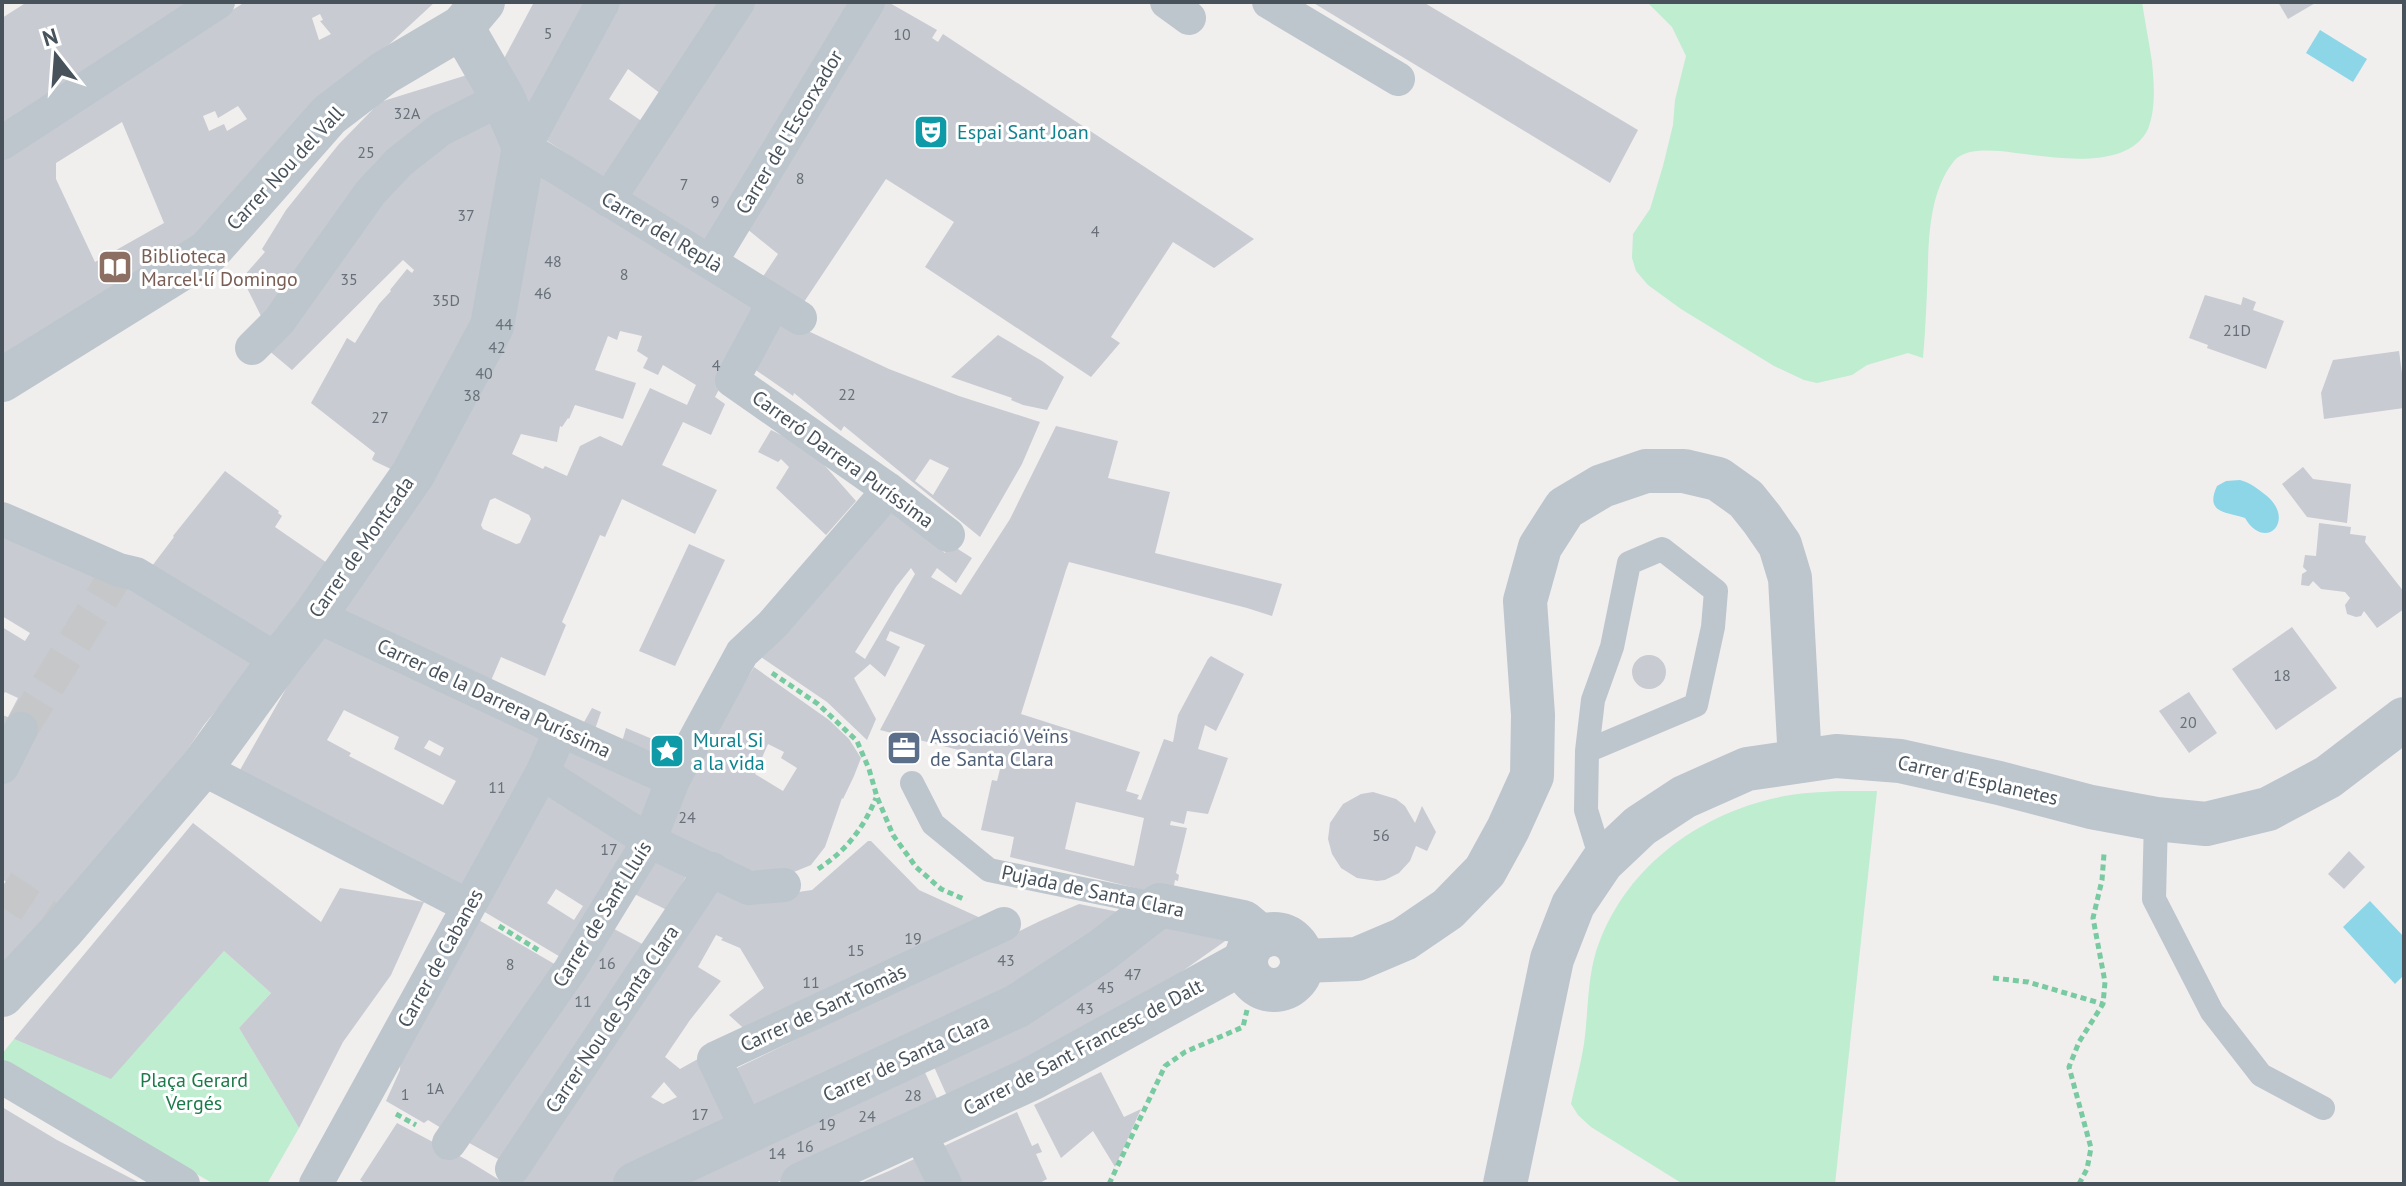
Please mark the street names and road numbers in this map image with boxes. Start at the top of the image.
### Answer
street label: Carrer de l'Escorxador [730,45,848,219]
street label: Carrer Nou del Vall [221,100,349,236]
street label: Carrer del Replà [597,186,727,278]
street label: Carreró Darrera Puríssima [747,384,939,534]
street label: Carrer de Montcada [303,471,419,623]
street label: Carrer de la Darrera Puríssima [373,632,615,764]
street label: Carrer d'Esplanetes [1895,749,2061,811]
street label: Carrer de Sant Lluís [547,836,657,992]
street label: Pujada de Santa Clara [999,859,1187,923]
street label: Carrer de Cabanes [391,884,489,1032]
street label: Carrer Nou de Santa Clara [539,920,685,1118]
street label: Carrer de Sant Tomàs [736,958,910,1058]
street label: Carrer de Sant Francesc de Dalt [959,973,1207,1121]
street label: Carrer de Santa Clara [819,1008,993,1108]

